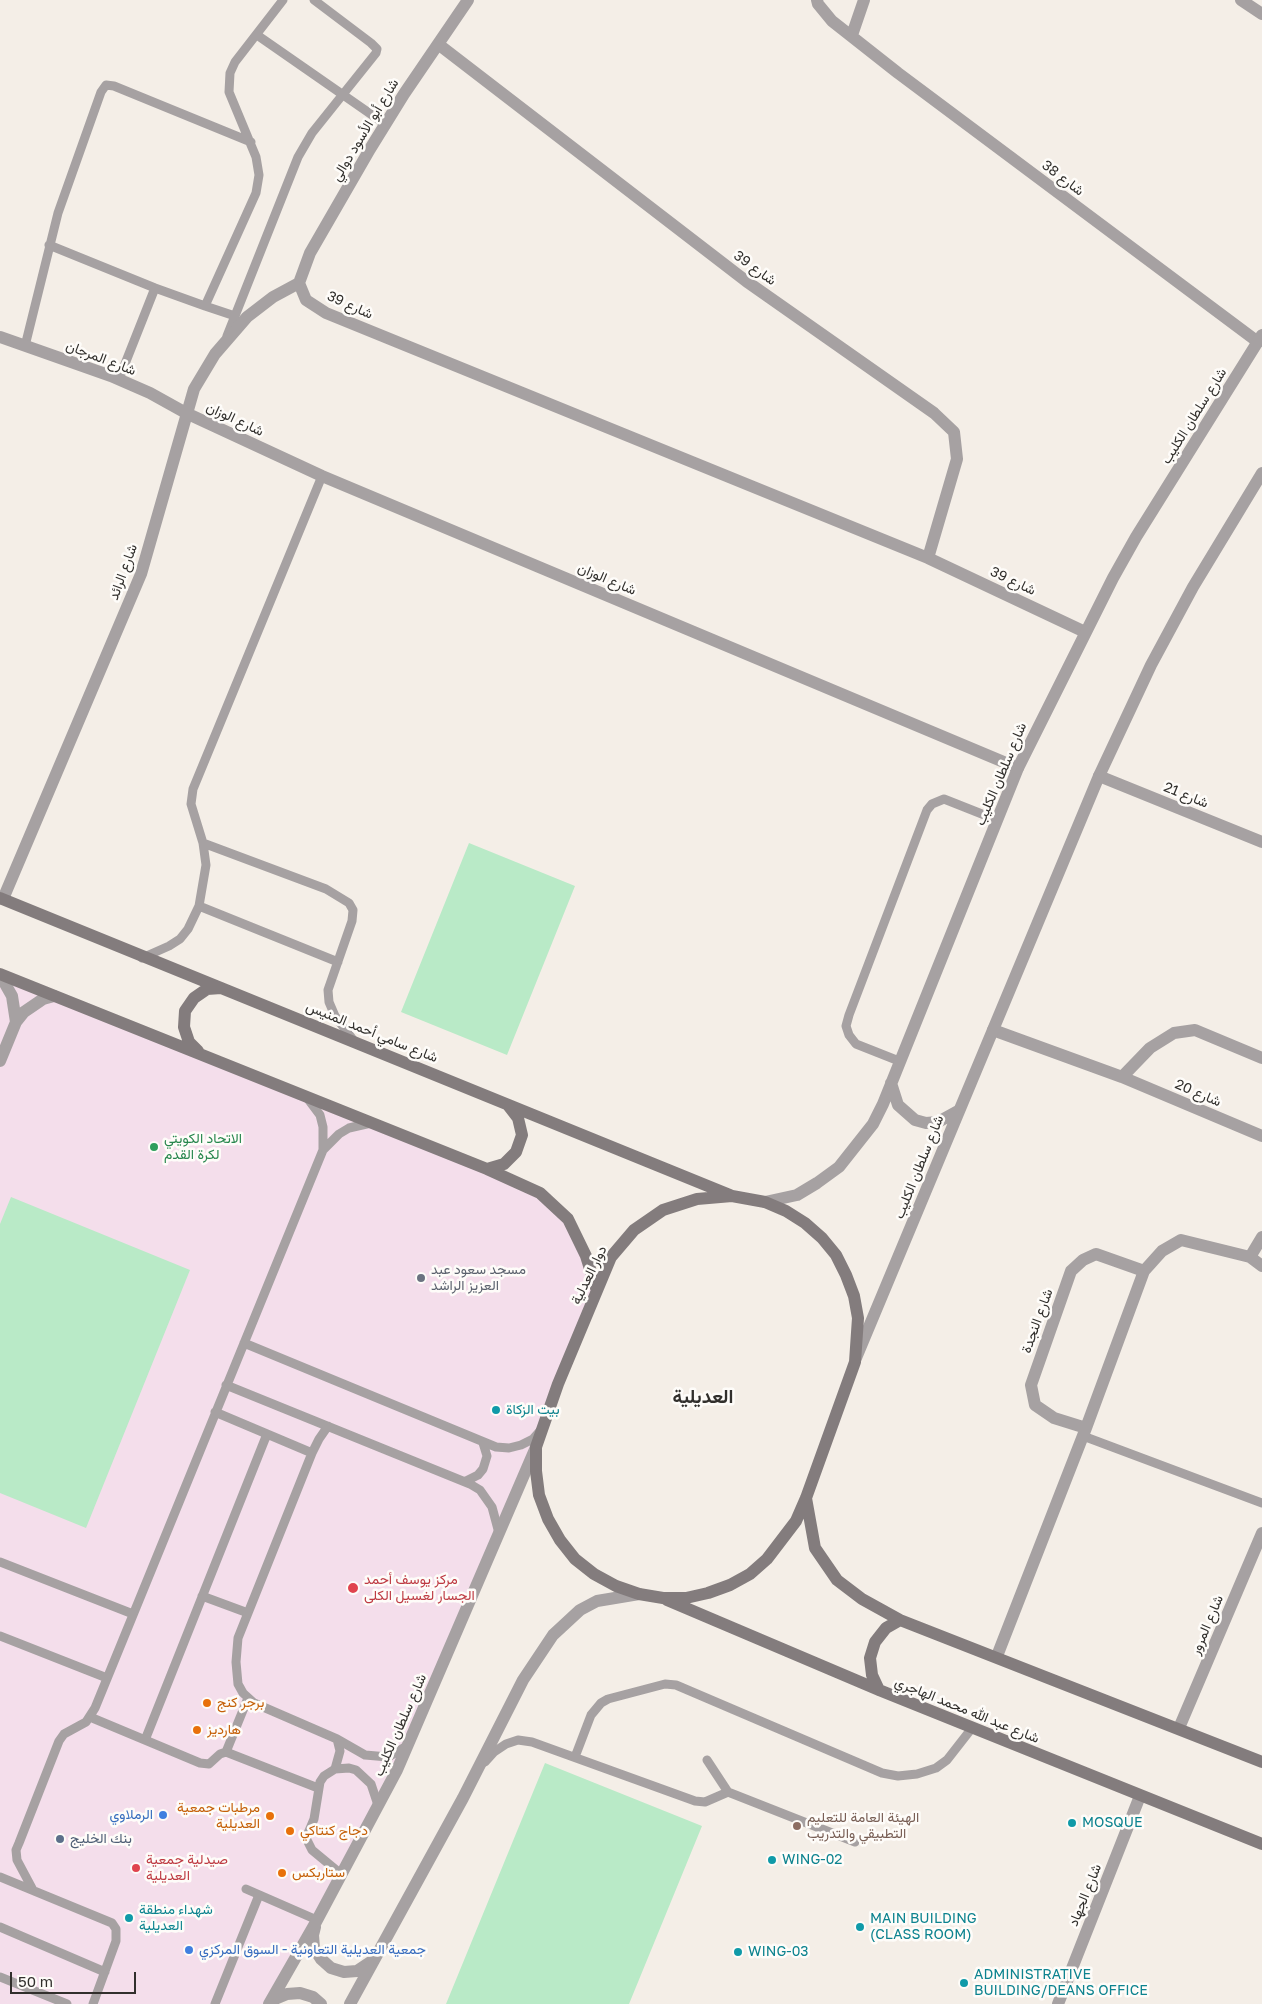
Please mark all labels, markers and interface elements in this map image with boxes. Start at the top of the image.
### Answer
street label: شارع أبو الأسود دوالي [328,76,402,184]
street label: شارع 38 [1039,157,1087,199]
street label: شارع 39 [731,247,779,289]
street label: شارع 39 [325,288,375,322]
street label: شارع المرجان [64,337,138,379]
street label: شارع سلطان الكليب [1158,365,1230,467]
street label: شارع الوزان [203,398,267,440]
street label: شارع الرائد [105,542,141,602]
street label: شارع الوزان [575,559,639,599]
street label: شارع 39 [988,563,1038,599]
street label: شارع سلطان الكليب [972,720,1030,828]
street label: شارع 21 [1161,778,1211,812]
street label: شارع سامي أحمد المنيس [304,998,440,1066]
street label: شارع 20 [1172,1076,1224,1110]
street label: شارع سلطان الكليب [891,1113,947,1221]
place label: الاتحاد الكويتي لكرة القدم [164,1131,242,1164]
marker: الاتحاد الكويتي لكرة القدم [148,1141,160,1153]
street label: دوار العدلية [568,1243,610,1307]
place label: مسجد سعود عبد العزيز الراشد [431,1262,526,1294]
marker: مسجد سعود عبد العزيز الراشد [415,1272,427,1284]
street label: شارع النجدة [1018,1287,1056,1355]
district label: العديلية [673,1386,733,1408]
place label: بيت الزكاة [506,1402,560,1418]
marker: بيت الزكاة [490,1404,502,1416]
place label: مركز يوسف أحمد الجسار لغسيل الكلى [364,1572,475,1604]
marker: مركز يوسف أحمد الجسار لغسيل الكلى [346,1581,360,1595]
street label: شارع المرور [1187,1593,1227,1657]
street label: شارع سلطان الكليب [370,1671,430,1779]
street label: شارع عبد الله محمد الهاجري [892,1673,1042,1747]
place label: برجر كنج [217,1695,264,1711]
marker: برجر كنج [201,1697,213,1709]
place label: هارديز [207,1722,241,1738]
marker: هارديز [191,1724,203,1736]
place label: مرطبات جمعية العديلية [177,1800,260,1832]
place label: الرملاوي [109,1807,153,1823]
marker: الرملاوي [157,1809,169,1821]
marker: مرطبات جمعية العديلية [264,1810,276,1822]
place label: الهيئة العامة للتعليم التطبيقي والتدريب [807,1810,919,1842]
place label: MOSQUE [1082,1815,1142,1831]
marker: MOSQUE [1066,1817,1078,1829]
marker: الهيئة العامة للتعليم التطبيقي والتدريب [791,1820,803,1832]
place label: دجاج كنتاكي [300,1823,368,1839]
marker: دجاج كنتاكي [284,1825,296,1837]
place label: بنك الخليج [70,1831,132,1847]
marker: بنك الخليج [54,1833,66,1845]
place label: صيدلية جمعية العديلية [146,1852,228,1884]
place label: WING-02 [782,1852,842,1868]
marker: WING-02 [766,1854,778,1866]
street label: شارع الجهاد [1065,1861,1105,1929]
marker: صيدلية جمعية العديلية [130,1862,142,1874]
place label: ستاربكس [292,1865,345,1881]
marker: ستاربكس [276,1867,288,1879]
place label: شهداء منطقة العديلية [139,1902,213,1934]
place label: MAIN BUILDING (CLASS ROOM) [870,1911,977,1944]
marker: شهداء منطقة العديلية [123,1912,135,1924]
marker: MAIN BUILDING (CLASS ROOM) [854,1921,866,1933]
place label: جمعية العديلية التعاونية - السوق المركزي [199,1942,426,1958]
marker: جمعية العديلية التعاونية - السوق المركزي [183,1944,195,1956]
place label: WING-03 [748,1944,809,1960]
marker: WING-03 [732,1946,744,1958]
scale bar [12,1962,139,1994]
place label: ADMINISTRATIVE BUILDING/DEANS OFFICE [974,1967,1148,2000]
text: 50 m [18,1972,53,1990]
marker: ADMINISTRATIVE BUILDING/DEANS OFFICE [958,1977,970,1989]

